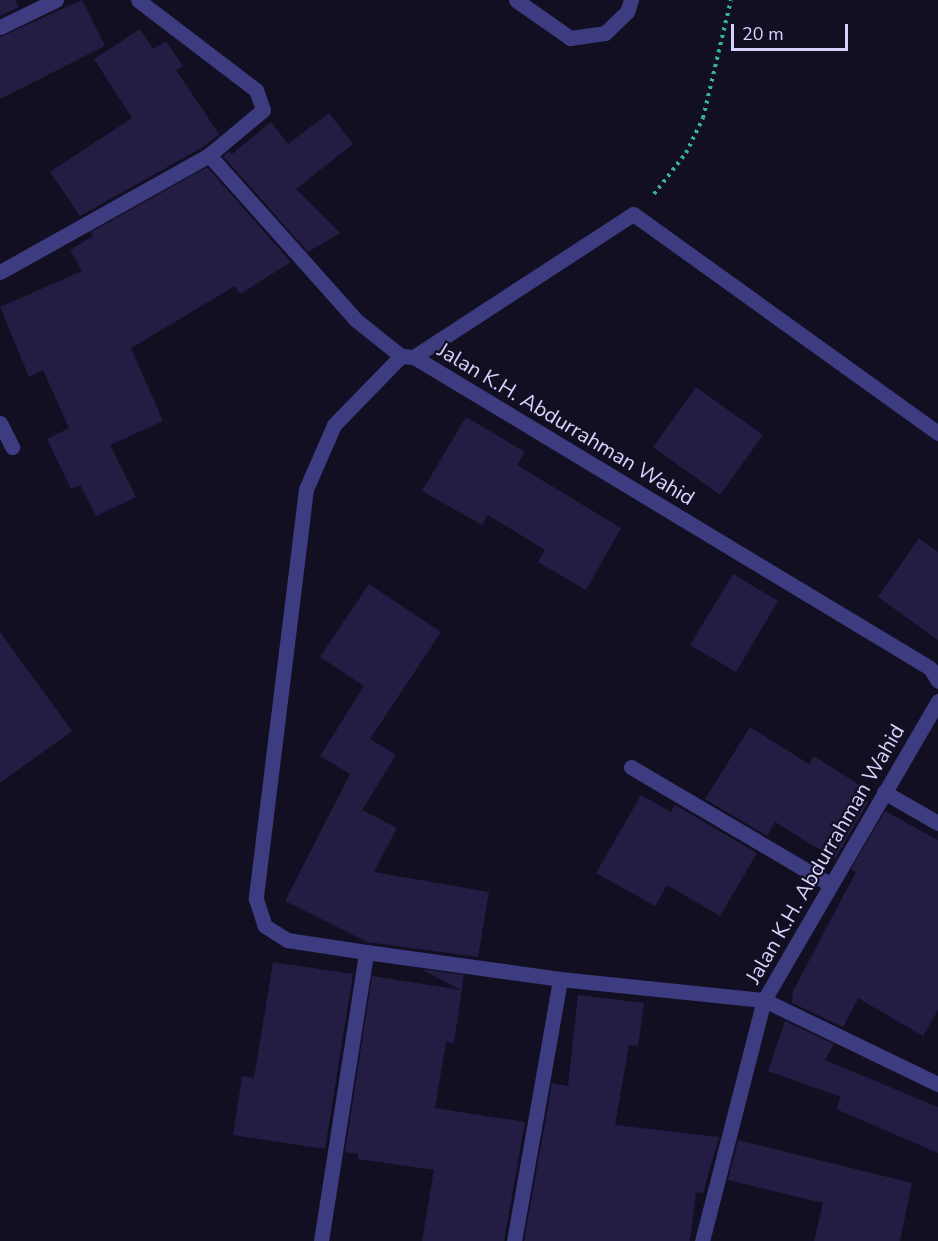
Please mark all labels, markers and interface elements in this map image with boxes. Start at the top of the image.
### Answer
scale bar [734,12,851,50]
text: 20 m [742,22,784,46]
street label: Jalan K.H. Abdurrahman Wahid [433,337,699,511]
street label: Jalan K.H. Abdurrahman Wahid [740,720,910,988]

